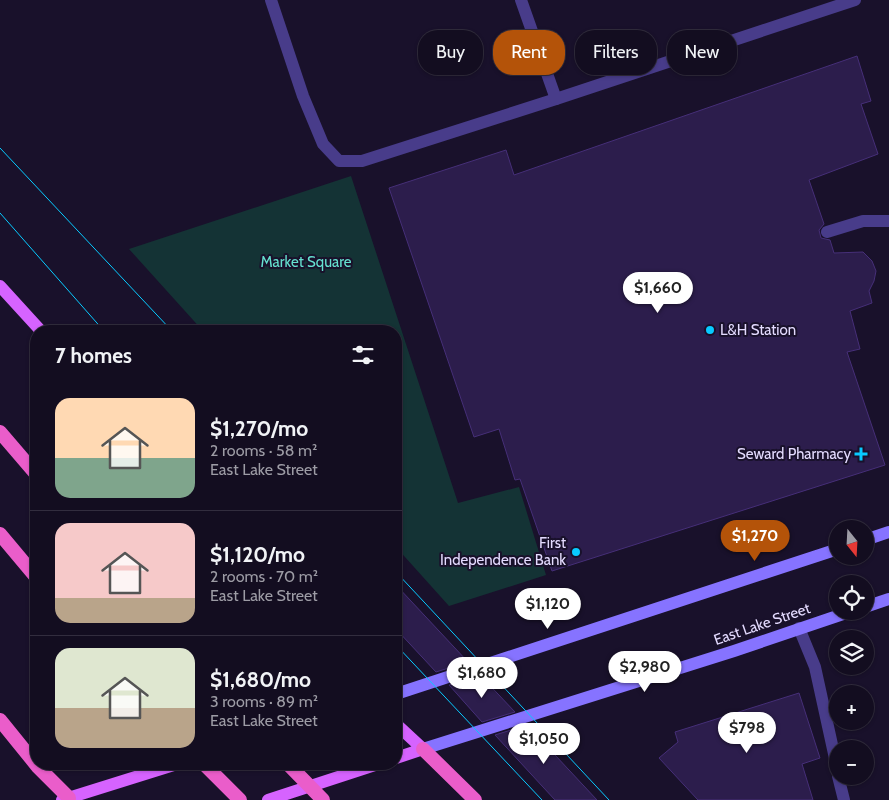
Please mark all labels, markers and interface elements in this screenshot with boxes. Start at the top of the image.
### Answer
chip: Buy [418,30,483,75]
chip: Rent [493,30,565,75]
chip: Filters [575,30,657,75]
chip: New [667,30,737,75]
park label: Market Square [261,253,352,271]
pin: $1,660 [617,272,699,314]
text: $1,660 [634,278,682,297]
place label: L&H Station [720,321,796,339]
marker: L&H Station [704,324,716,336]
icon: filters [349,341,377,369]
text: 7 homes [55,343,132,368]
text: $1,270/mo [210,416,308,441]
icon: home [95,418,155,478]
text: 2 rooms · 58 m² [210,441,317,460]
place label: Seward Pharmacy [737,445,851,463]
marker: Seward Pharmacy [855,448,867,460]
text: East Lake Street [210,460,318,479]
pin: $1,270 [714,520,796,562]
north arrow [829,520,874,565]
map controls [829,520,874,785]
text: $1,270 [732,526,778,545]
place label: First Independence Bank [440,534,566,569]
text: $1,120/mo [210,542,305,567]
icon: home [95,543,155,603]
marker: First Independence Bank [570,546,582,558]
text: 2 rooms · 70 m² [210,567,318,586]
button: locate [829,575,874,620]
text: East Lake Street [210,586,318,605]
pin: $1,120 [507,588,589,630]
text: $1,120 [526,594,570,613]
street label: East Lake Street [711,599,813,649]
button: layers [829,630,874,675]
pin: $2,980 [604,650,686,693]
pin: $1,680 [441,656,523,699]
text: $2,980 [619,657,671,676]
text: $1,680 [458,663,506,682]
text: $1,680/mo [210,667,311,692]
icon: home [95,668,155,728]
button: + [829,685,874,730]
text: 3 rooms · 89 m² [210,692,318,711]
text: East Lake Street [210,711,318,730]
pin: $798 [717,712,777,754]
text: $798 [729,718,765,737]
pin: $1,050 [503,722,585,765]
text: $1,050 [519,729,569,748]
button: − [829,740,874,785]

